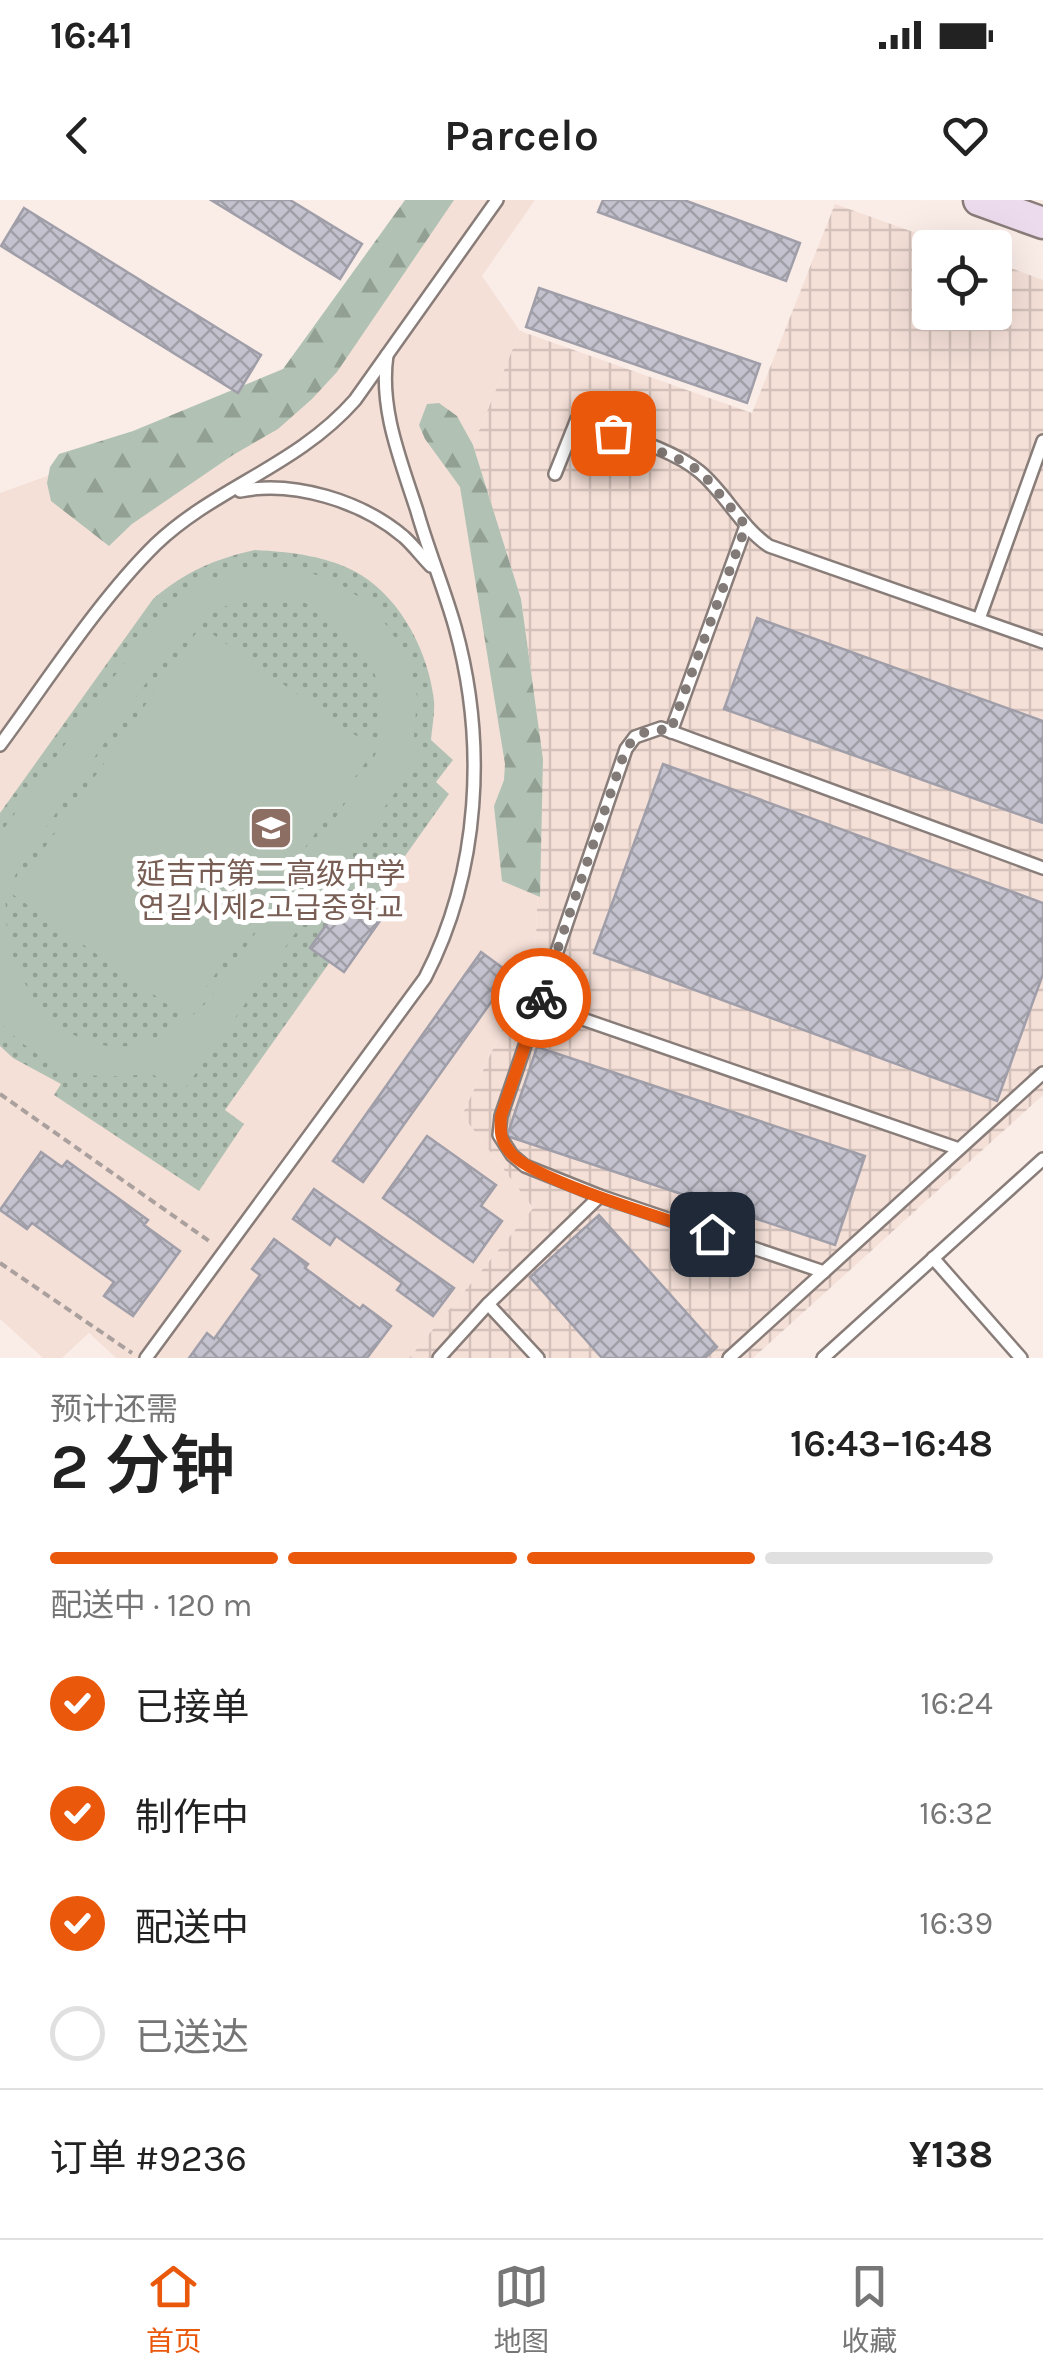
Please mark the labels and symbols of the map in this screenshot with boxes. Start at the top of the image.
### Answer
pin [571,391,656,476]
school or university icon: 延吉市第二高级中学 연길시제2고급중학교 [248,805,294,851]
place label: 延吉市第二高级中学 연길시제2고급중학교 [136,856,406,926]
courier [491,948,591,1048]
pin [670,1192,755,1277]

